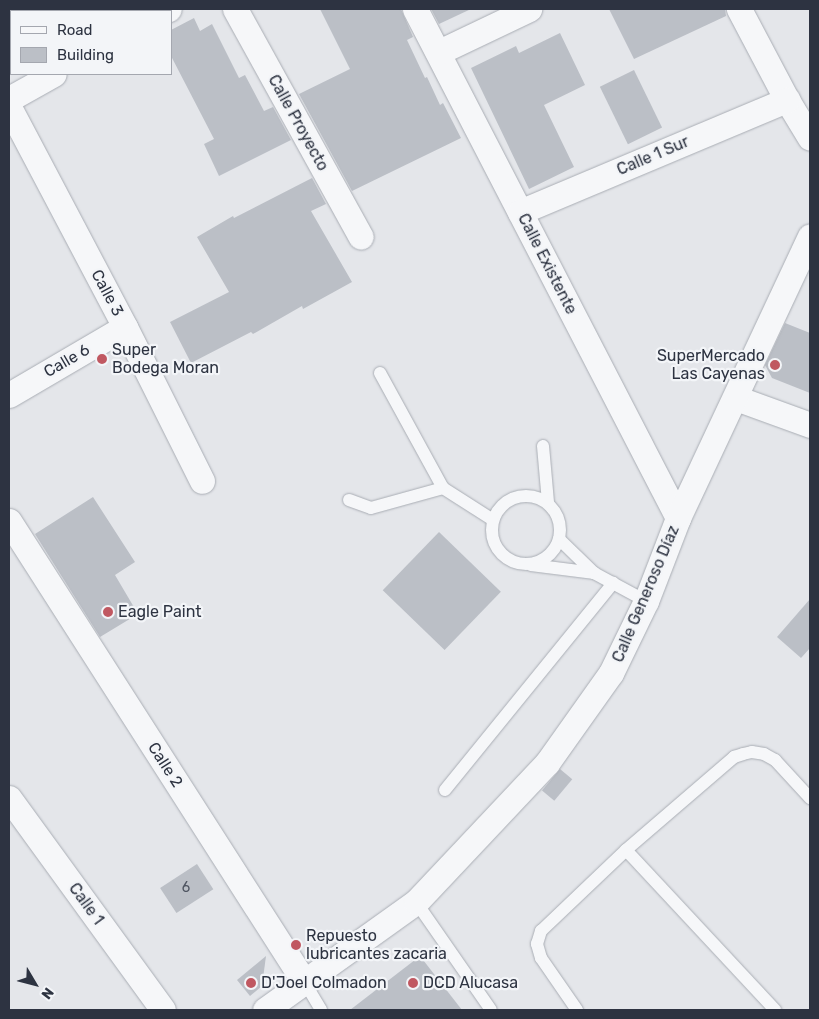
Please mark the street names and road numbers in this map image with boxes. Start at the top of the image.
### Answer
street label: Calle Proyecto [264,72,332,174]
street label: Calle 1 Sur [614,132,692,180]
street label: Calle Existente [513,210,581,318]
street label: Calle 3 [87,267,127,319]
street label: Calle 6 [41,340,93,382]
street label: Calle Generoso Díaz [608,523,684,665]
street label: Calle 2 [143,739,187,791]
street label: Calle 1 [64,879,108,929]

